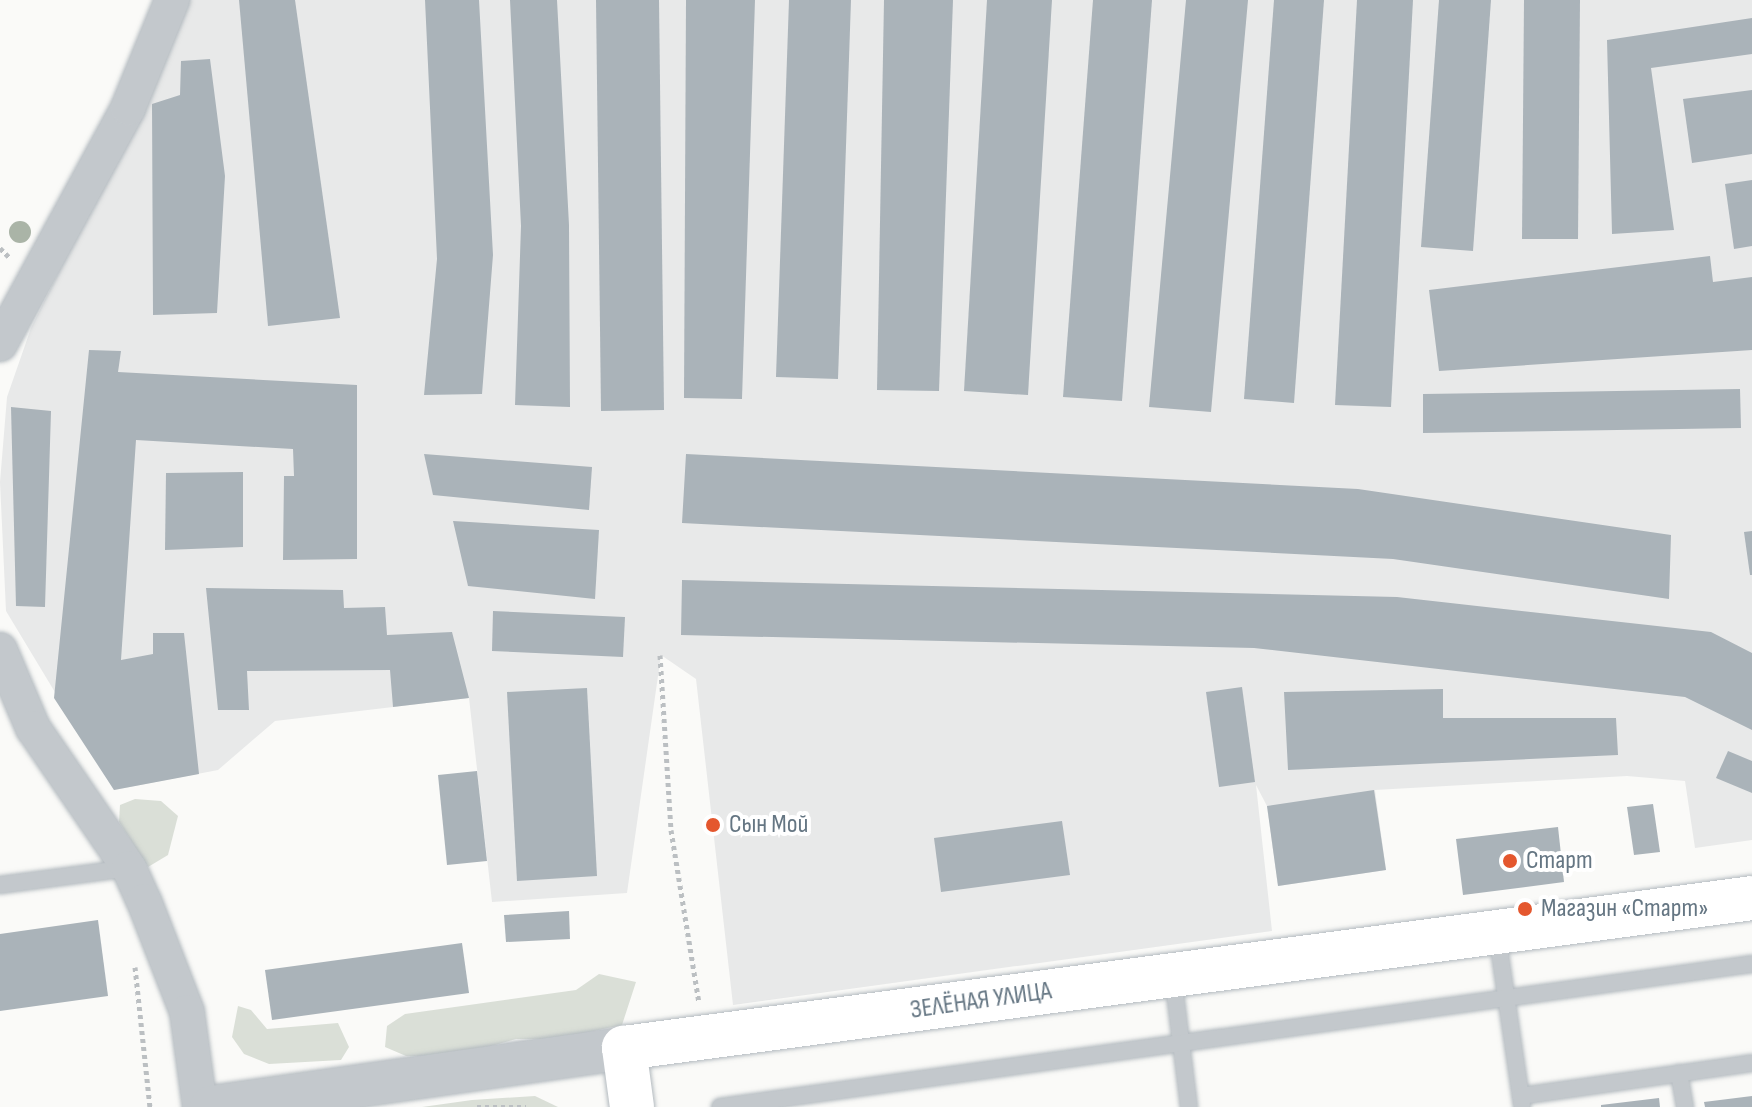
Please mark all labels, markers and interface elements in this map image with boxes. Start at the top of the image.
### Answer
place label: Сын Мой [729,809,808,841]
marker: Сын Мой [704,816,722,834]
place label: Старт [1526,845,1593,877]
marker: Старт [1501,852,1519,870]
place label: Магазин «Старт» [1541,893,1708,925]
marker: Магазин «Старт» [1516,900,1534,918]
street label: ЗЕЛЁНАЯ УЛИЦА [908,976,1054,1026]

